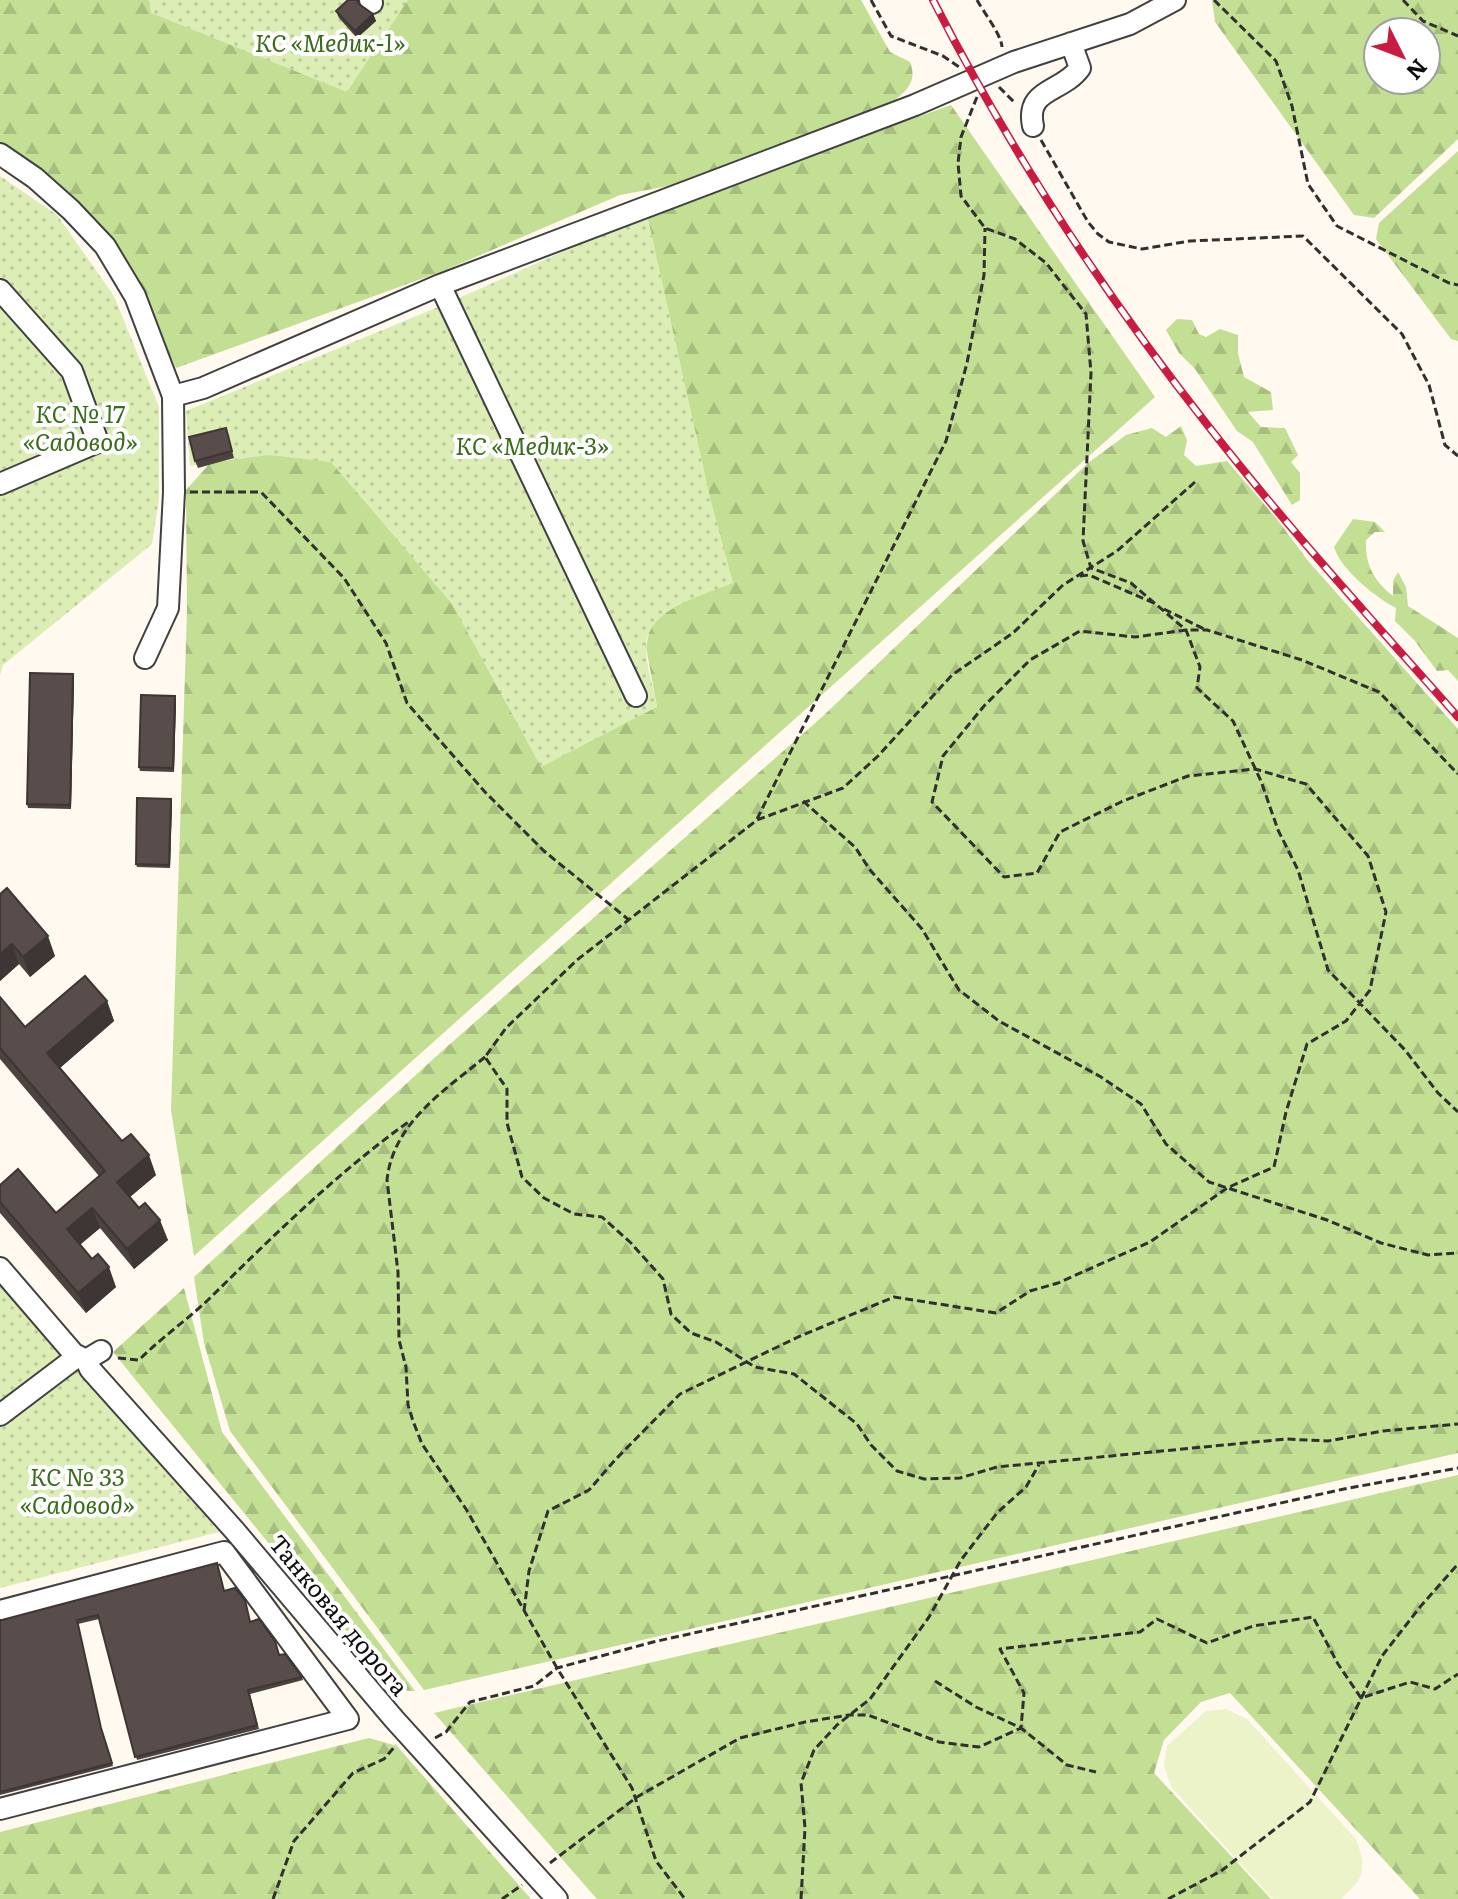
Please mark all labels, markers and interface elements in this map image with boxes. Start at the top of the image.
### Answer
north arrow [1362,16,1442,96]
park label: КС «Медик-1» [255,24,405,59]
text: N [1400,52,1436,88]
park label: КС № 17 «Садовод» [23,395,137,458]
park label: КС «Медик-3» [455,427,609,462]
park label: КС № 33 «Садовод» [20,1458,134,1521]
street label: Танковая дорога [262,1526,418,1702]

